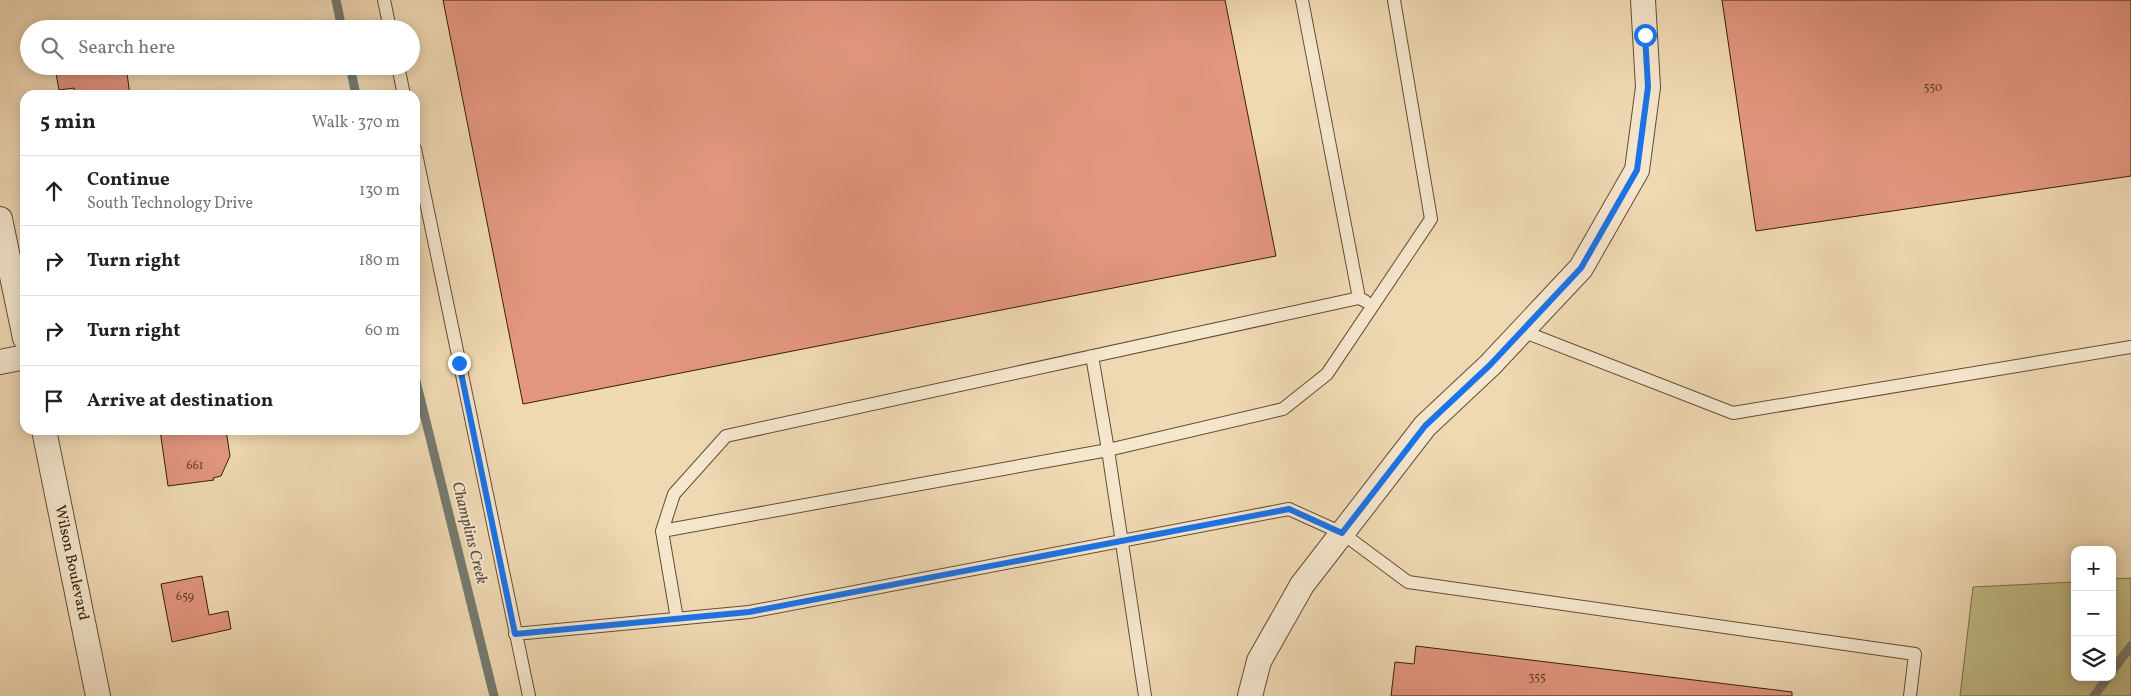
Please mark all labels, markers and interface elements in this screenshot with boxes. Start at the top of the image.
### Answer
search box [20,20,420,75]
route start [1634,24,1657,47]
icon: search [38,34,66,62]
text: Search here [78,35,175,61]
house number: 550 [1924,80,1942,96]
text: 5 min [40,108,96,137]
text: Walk · 370 m [312,112,400,134]
text: Continue [87,167,170,193]
icon: ahead [40,177,68,205]
text: 130 m [359,180,400,202]
text: South Technology Drive [87,193,253,215]
icon: right [40,247,68,275]
text: Turn right [87,248,180,274]
text: 180 m [359,250,400,272]
icon: right [40,317,68,345]
text: Turn right [87,318,180,344]
text: 60 m [365,320,400,342]
route end [448,352,471,375]
icon: arrive [40,387,68,415]
text: Arrive at destination [87,388,273,414]
house number: 661 [187,458,203,474]
water label: Champlins Creek [446,479,493,587]
street label: Wilson Boulevard [49,503,93,623]
map controls [2071,546,2116,681]
button: + [2071,546,2116,591]
house number: 659 [176,589,194,605]
button: − [2071,591,2116,636]
button: layers [2071,636,2116,681]
house number: 355 [1528,670,1546,686]

